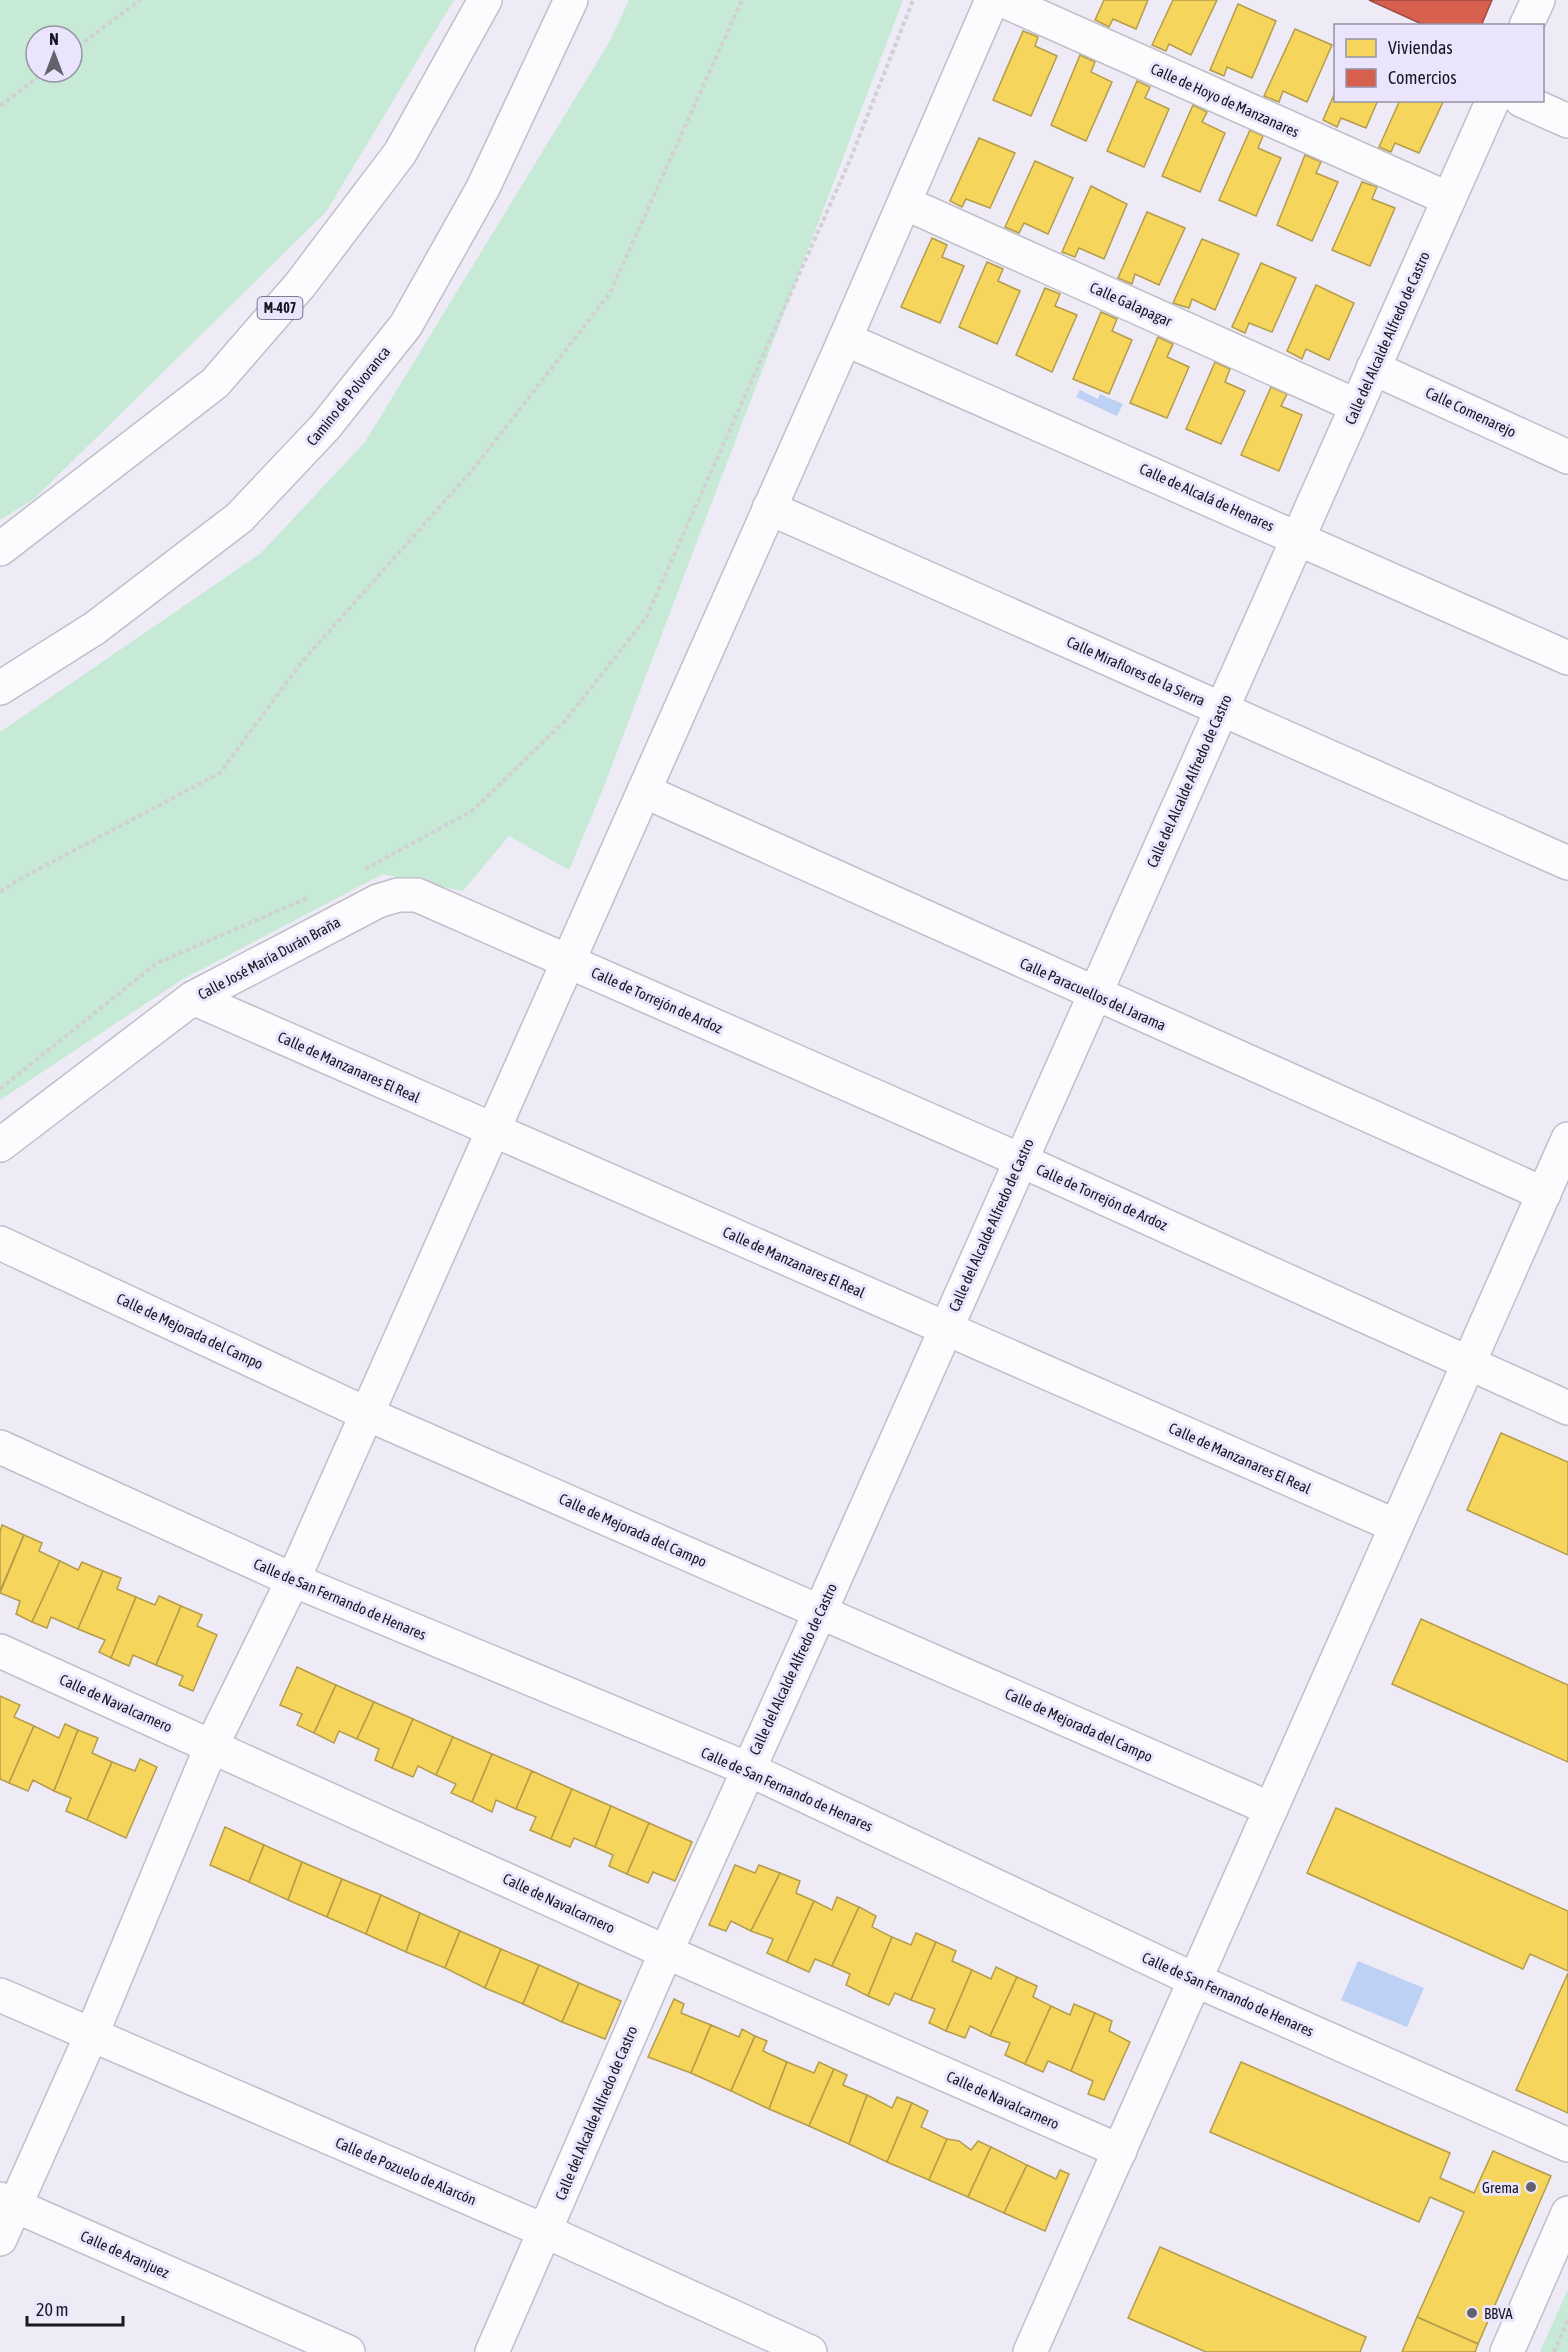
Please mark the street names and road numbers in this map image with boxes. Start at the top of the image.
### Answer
street label: Calle de Hoyo de Manzanares [1148,60,1302,140]
street label: Calle del Alcalde Alfredo de Castro [1341,249,1433,427]
street label: Calle Galapagar [1087,278,1175,330]
road number: M-407 [258,297,302,319]
street label: Camino de Polvoranca [303,343,393,449]
street label: Calle Comenarejo [1423,384,1519,440]
street label: Calle de Alcalá de Henares [1137,460,1277,534]
street label: Calle Miraflores de la Sierra [1064,633,1208,709]
street label: Calle del Alcalde Alfredo de Castro [1143,692,1235,870]
street label: Calle José María Durán Braña [195,913,343,1003]
street label: Calle Paracuellos del Jarama [1017,954,1169,1034]
street label: Calle de Torrejón de Ardoz [589,963,726,1037]
street label: Calle de Manzanares El Real [275,1028,423,1106]
street label: Calle del Alcalde Alfredo de Castro [945,1136,1037,1314]
street label: Calle de Torrejón de Ardoz [1034,1160,1171,1234]
street label: Calle de Manzanares El Real [720,1223,868,1301]
street label: Calle de Mejorada del Campo [114,1290,266,1372]
street label: Calle de Manzanares El Real [1166,1419,1314,1497]
street label: Calle de Mejorada del Campo [557,1490,709,1570]
street label: Calle de San Fernando de Henares [251,1555,429,1643]
street label: Calle del Alcalde Alfredo de Castro [746,1580,840,1758]
street label: Calle de Navalcarnero [57,1671,175,1735]
street label: Calle de Mejorada del Campo [1003,1685,1155,1765]
street label: Calle de San Fernando de Henares [699,1743,875,1835]
street label: Calle de Navalcarnero [500,1870,618,1936]
street label: Calle de San Fernando de Henares [1140,1948,1316,2040]
street label: Calle del Alcalde Alfredo de Castro [552,2023,640,2203]
street label: Calle de Navalcarnero [944,2068,1062,2132]
street label: Calle de Pozuelo de Alarcón [333,2134,479,2208]
street label: Calle de Aranjuez [78,2227,172,2281]

